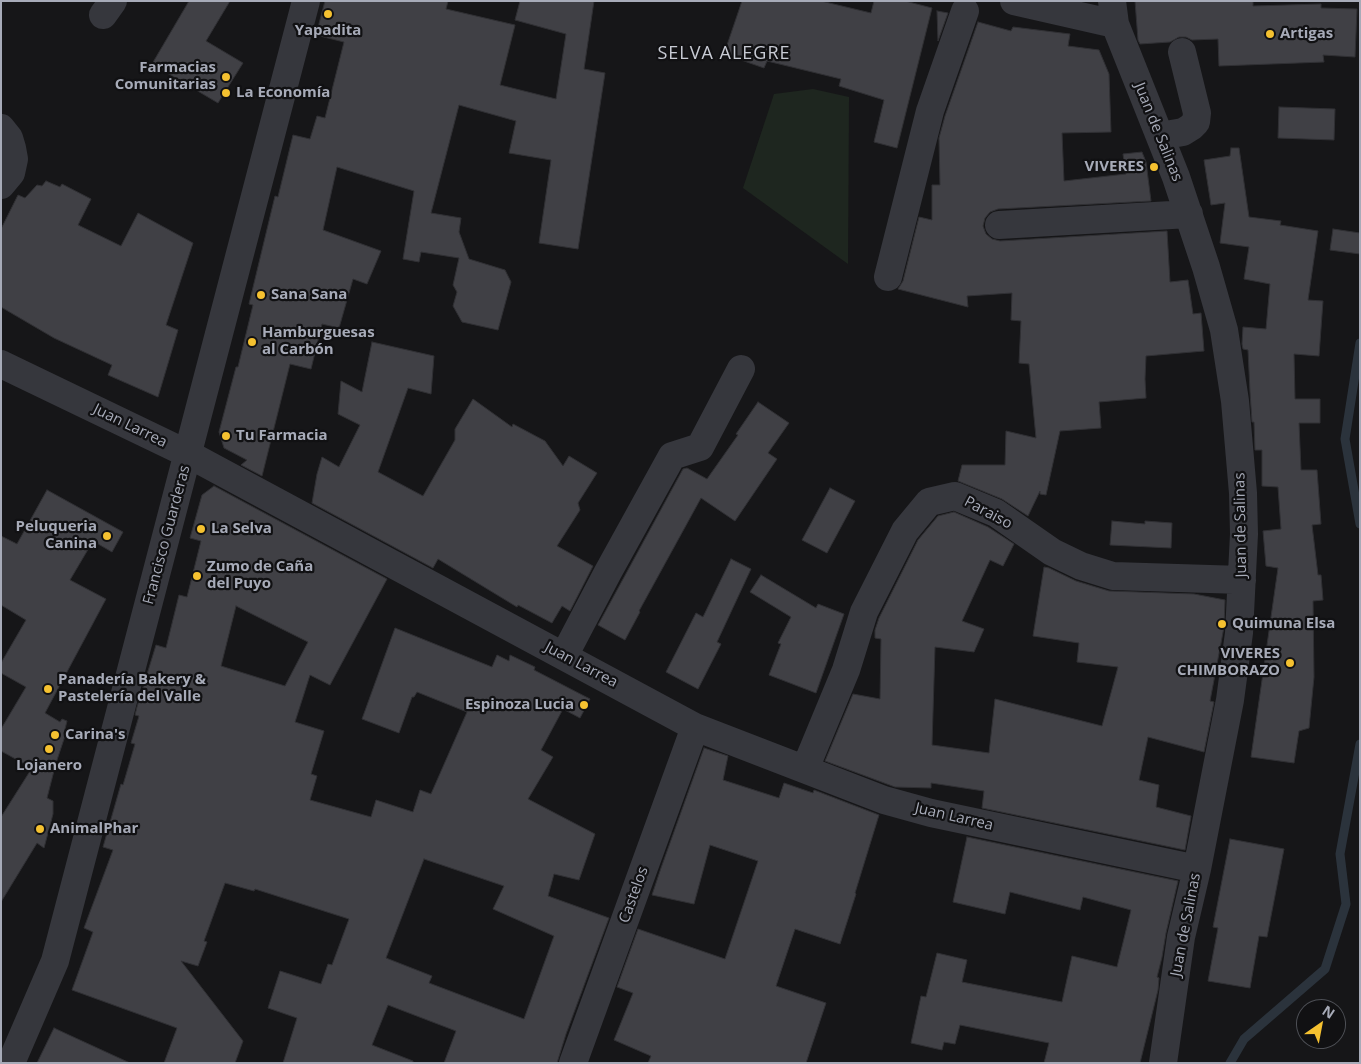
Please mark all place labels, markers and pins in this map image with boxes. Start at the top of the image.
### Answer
marker: Yapadita [322,8,334,20]
place label: Yapadita [295,22,361,40]
place label: Artigas [1280,25,1333,43]
marker: Artigas [1264,28,1276,40]
place label: Farmacias Comunitarias [115,59,216,94]
marker: Farmacias Comunitarias [220,71,232,83]
place label: La Economía [236,84,330,102]
marker: La Economía [220,87,232,99]
place label: VIVERES [1085,158,1144,176]
marker: VIVERES [1148,161,1160,173]
place label: Sana Sana [271,286,347,304]
marker: Sana Sana [255,289,267,301]
place label: Hamburguesas al Carbón [262,324,375,359]
marker: Hamburguesas al Carbón [246,336,258,348]
place label: Tu Farmacia [236,427,328,445]
marker: Tu Farmacia [220,430,232,442]
place label: Peluqueria Canina [16,518,97,553]
place label: La Selva [211,520,272,538]
marker: La Selva [195,523,207,535]
marker: Peluqueria Canina [101,530,113,542]
place label: Zumo de Caña del Puyo [207,558,313,593]
marker: Zumo de Caña del Puyo [191,570,203,582]
place label: Quimuna Elsa [1232,615,1335,633]
marker: Quimuna Elsa [1216,618,1228,630]
place label: VIVERES CHIMBORAZO [1177,645,1280,680]
marker: VIVERES CHIMBORAZO [1284,657,1296,669]
place label: Panadería Bakery & Pastelería del Valle [58,671,206,706]
marker: Panadería Bakery & Pastelería del Valle [42,683,54,695]
place label: Espinoza Lucia [465,696,574,714]
marker: Espinoza Lucia [578,699,590,711]
place label: Carina's [65,726,125,744]
marker: Carina's [49,729,61,741]
marker: Lojanero [43,743,55,755]
place label: Lojanero [16,757,82,775]
place label: AnimalPhar [50,820,138,838]
marker: AnimalPhar [34,823,46,835]

